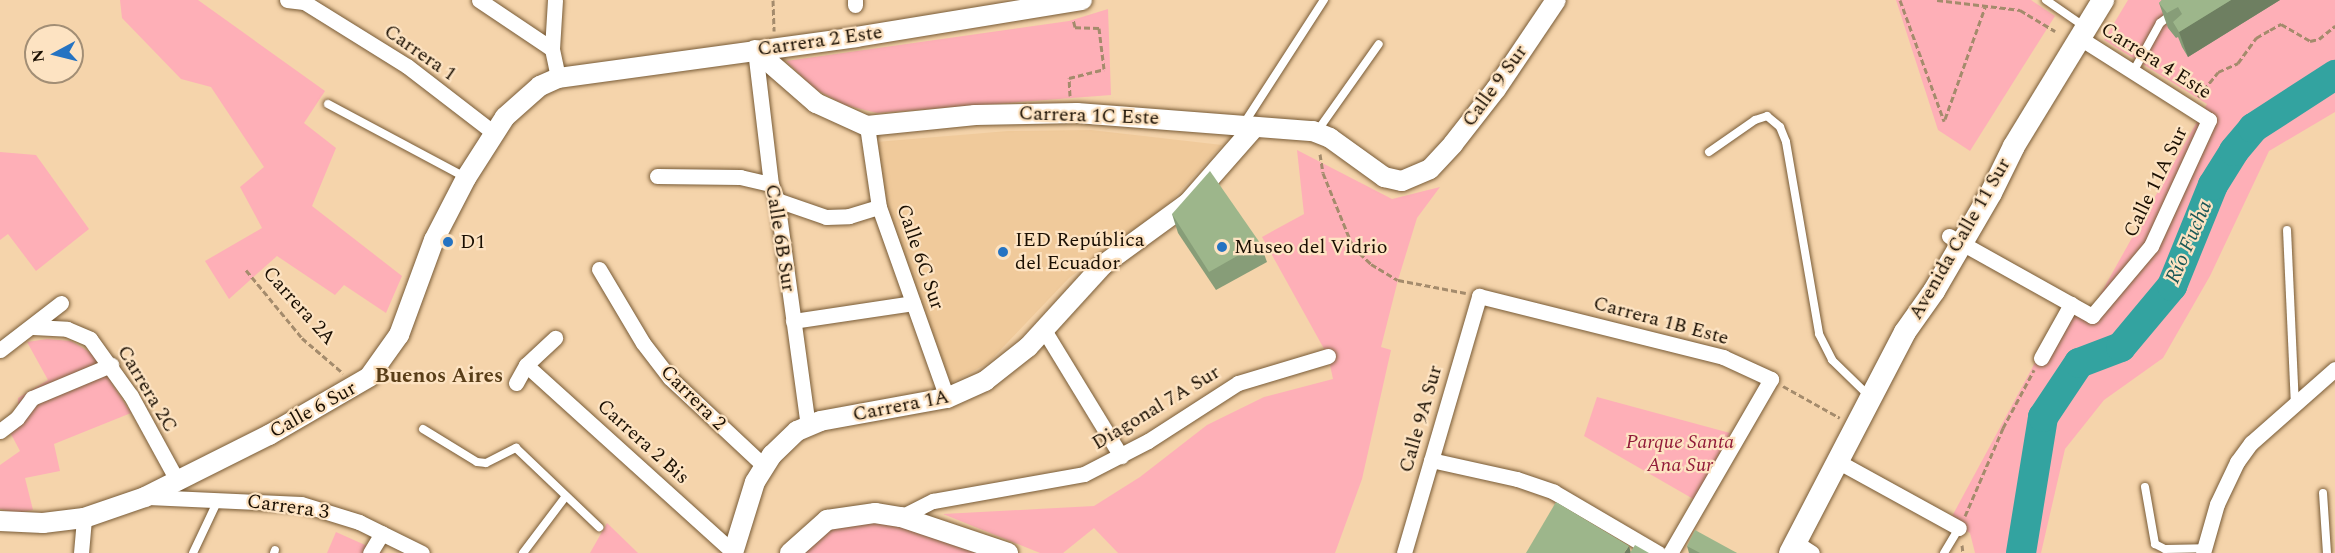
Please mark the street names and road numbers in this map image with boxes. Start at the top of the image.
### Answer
street label: Carrera 4 Este [2096,17,2216,105]
street label: Carrera 1 [379,19,461,87]
street label: Carrera 2 Este [756,20,884,62]
street label: Calle 9 Sur [1457,40,1533,132]
street label: Carrera 1C Este [1018,102,1160,130]
street label: Calle 11A Sur [2119,123,2193,241]
street label: Avenida Calle 11 Sur [1904,154,2016,324]
street label: Calle 6B Sur [760,183,800,293]
street label: Calle 6C Sur [891,201,949,313]
street label: Carrera 2A [257,262,341,350]
street label: Carrera 1B Este [1591,291,1731,351]
street label: Carrera 2C [112,341,182,437]
street label: Carrera 2 [655,360,731,436]
street label: Diagonal 7A Sur [1088,360,1224,456]
street label: Calle 9A Sur [1394,363,1448,475]
street label: Calle 6 Sur [265,376,361,444]
street label: Carrera 1A [851,385,951,427]
street label: Carrera 2 Bis [592,394,694,490]
street label: Carrera 3 [245,489,331,525]

